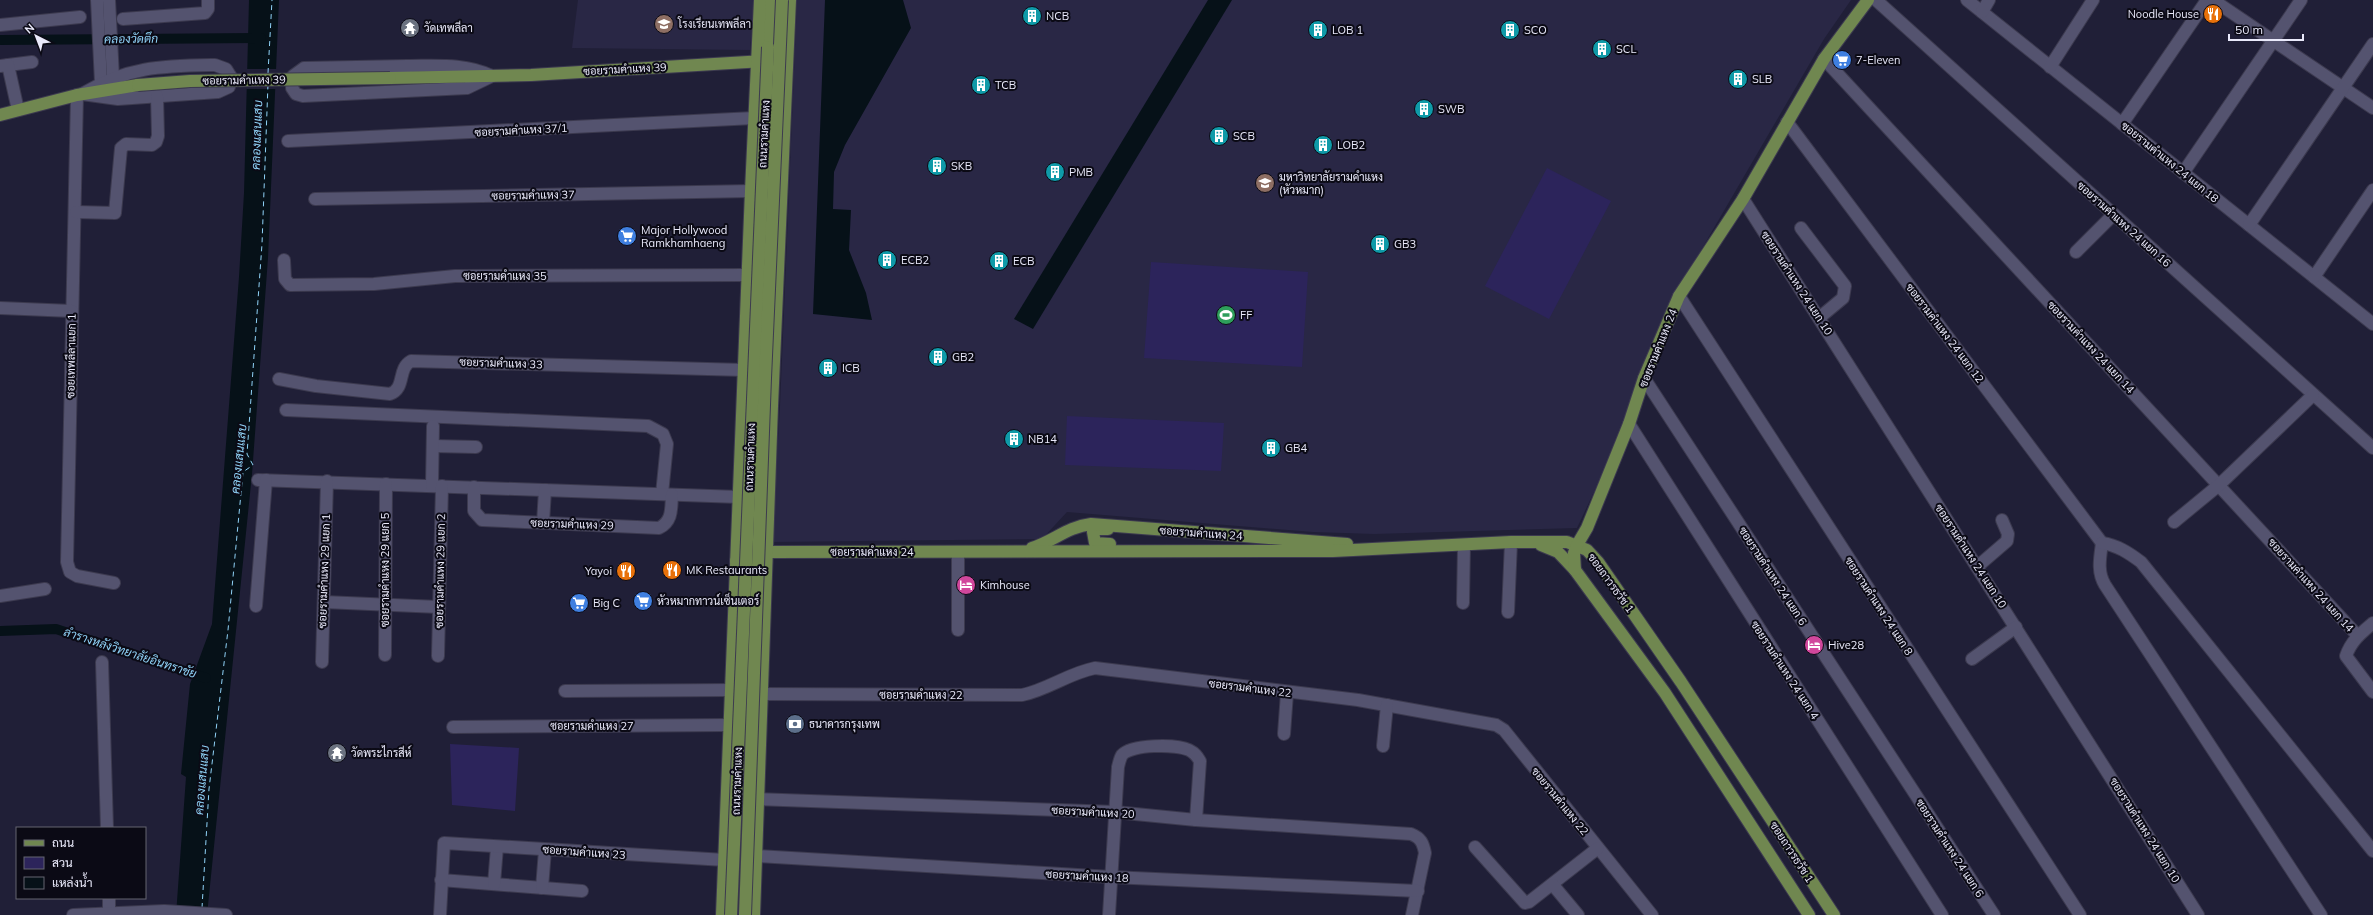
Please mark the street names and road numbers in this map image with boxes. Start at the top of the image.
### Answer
street label: ซอยรามคำแหง 39 [583,60,667,78]
street label: ซอยรามคำแหง 39 [202,72,286,88]
street label: ถนนรามคำแหง [755,100,773,168]
street label: ซอยรามคำแหง 24 แยก 18 [2118,118,2222,206]
street label: ซอยรามคำแหง 37/1 [474,121,568,139]
street label: ซอยรามคำแหง 24 แยก 16 [2074,178,2174,270]
street label: ซอยรามคำแหง 37 [491,187,575,203]
street label: ซอยรามคำแหง 24 แยก 10 [1758,228,1836,338]
street label: ซอยรามคำแหง 35 [463,269,547,283]
street label: ซอยรามคำแหง 24 แยก 12 [1903,280,1987,386]
street label: ซอยรามคำแหง 24 แยก 14 [2045,298,2138,396]
street label: ซอยรามคำแหง 24 [1636,306,1680,389]
street label: ซอยเทพลีลาแยก 1 [62,314,79,398]
street label: ซอยรามคำแหง 33 [459,355,543,371]
street label: ถนนรามคำแหง [742,423,758,491]
street label: ซอยรามคำแหง 24 แยก 10 [1932,501,2010,611]
street label: ซอยรามคำแหง 29 แยก 5 [378,512,392,627]
street label: ซอยรามคำแหง 29 แยก 1 [315,513,333,629]
street label: ซอยรามคำแหง 29 แยก 2 [432,513,448,628]
street label: ซอยรามคำแหง 29 [530,516,614,532]
street label: ซอยรามคำแหง 24 [1159,523,1243,543]
street label: ซอยรามคำแหง 24 แยก 6 [1736,524,1810,628]
street label: ซอยรามคำแหง 24 แยก 14 [2265,535,2357,635]
street label: ซอยรามคำแหง 24 [830,545,914,559]
street label: ซอยถาวรธวัช 1 [1585,551,1637,615]
street label: ซอยรามคำแหง 24 แยก 8 [1842,554,1916,658]
street label: ซอยรามคำแหง 24 แยก 4 [1748,618,1822,722]
street label: ซอยรามคำแหง 22 [1208,676,1293,700]
street label: ซอยรามคำแหง 22 [879,688,963,702]
street label: ซอยรามคำแหง 27 [550,719,634,733]
street label: ถนนรามคำแหง [729,747,745,815]
street label: ซอยรามคำแหง 22 [1528,764,1592,838]
street label: ซอยรามคำแหง 24 แยก 10 [2107,775,2183,885]
street label: ซอยรามคำแหง 24 แยก 6 [1913,796,1987,900]
street label: ซอยรามคำแหง 20 [1051,803,1135,821]
street label: ซอยถาวรธวัช 1 [1767,819,1817,885]
street label: ซอยรามคำแหง 23 [542,842,626,862]
street label: ซอยรามคำแหง 18 [1045,867,1129,885]

